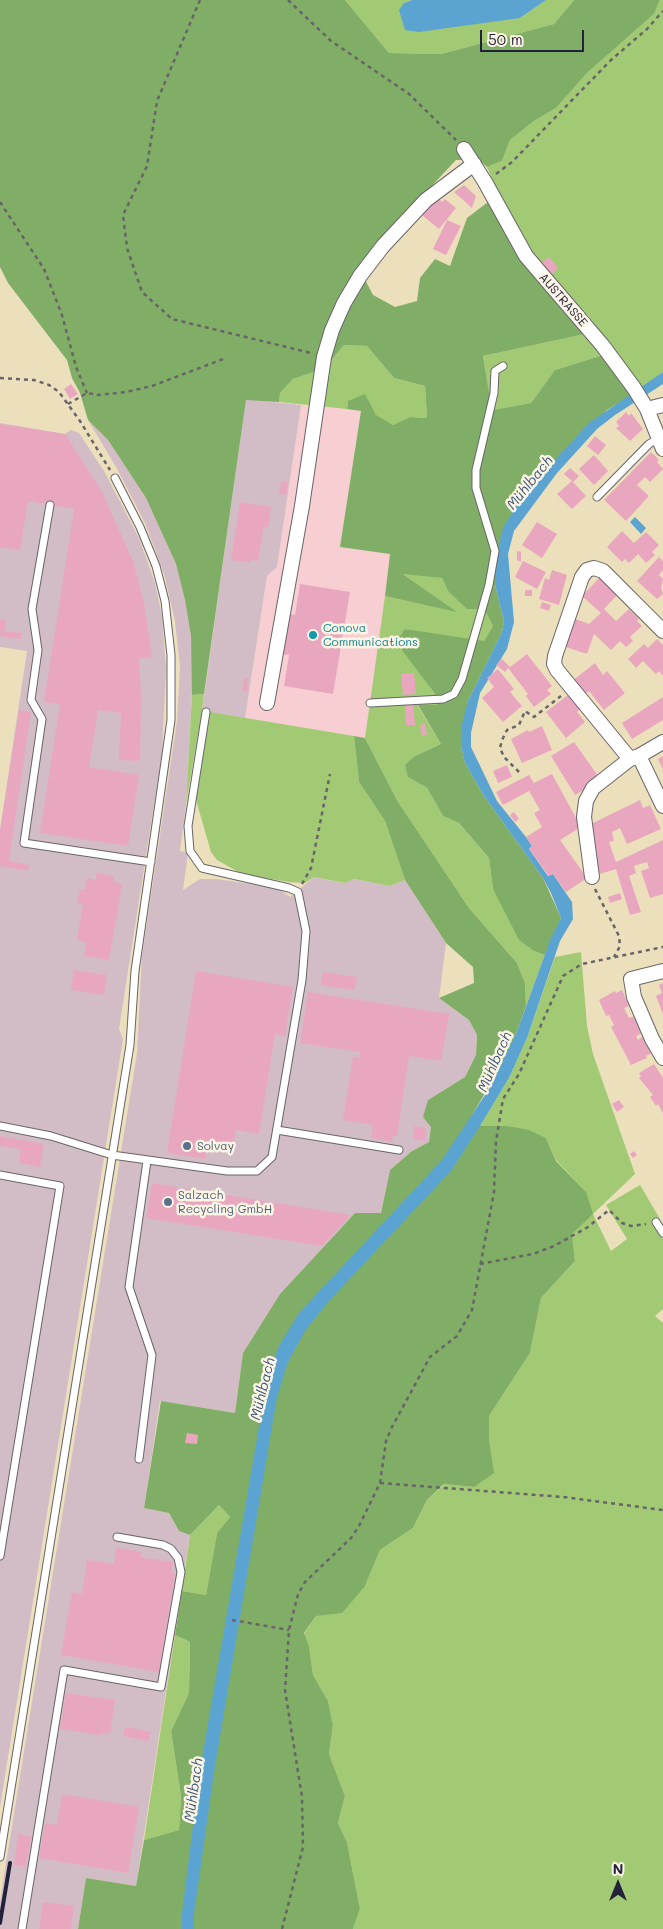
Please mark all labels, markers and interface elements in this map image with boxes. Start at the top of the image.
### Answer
scale bar [483,20,587,52]
text: 50 m [488,29,523,49]
street label: AUSTRASSE [536,270,590,330]
water label: Mühlbach [503,453,557,513]
place label: Conova Communications [323,621,418,649]
marker: Conova Communications [307,629,319,641]
water label: Mühlbach [474,1029,516,1095]
place label: Solvay [197,1139,234,1153]
marker: Solvay [181,1140,193,1152]
place label: Salzach Recycling GmbH [178,1188,272,1216]
marker: Salzach Recycling GmbH [162,1196,174,1208]
water label: Mühlbach [247,1356,279,1422]
water label: Mühlbach [181,1757,207,1823]
north arrow [593,1859,643,1909]
text: N [613,1859,623,1878]

